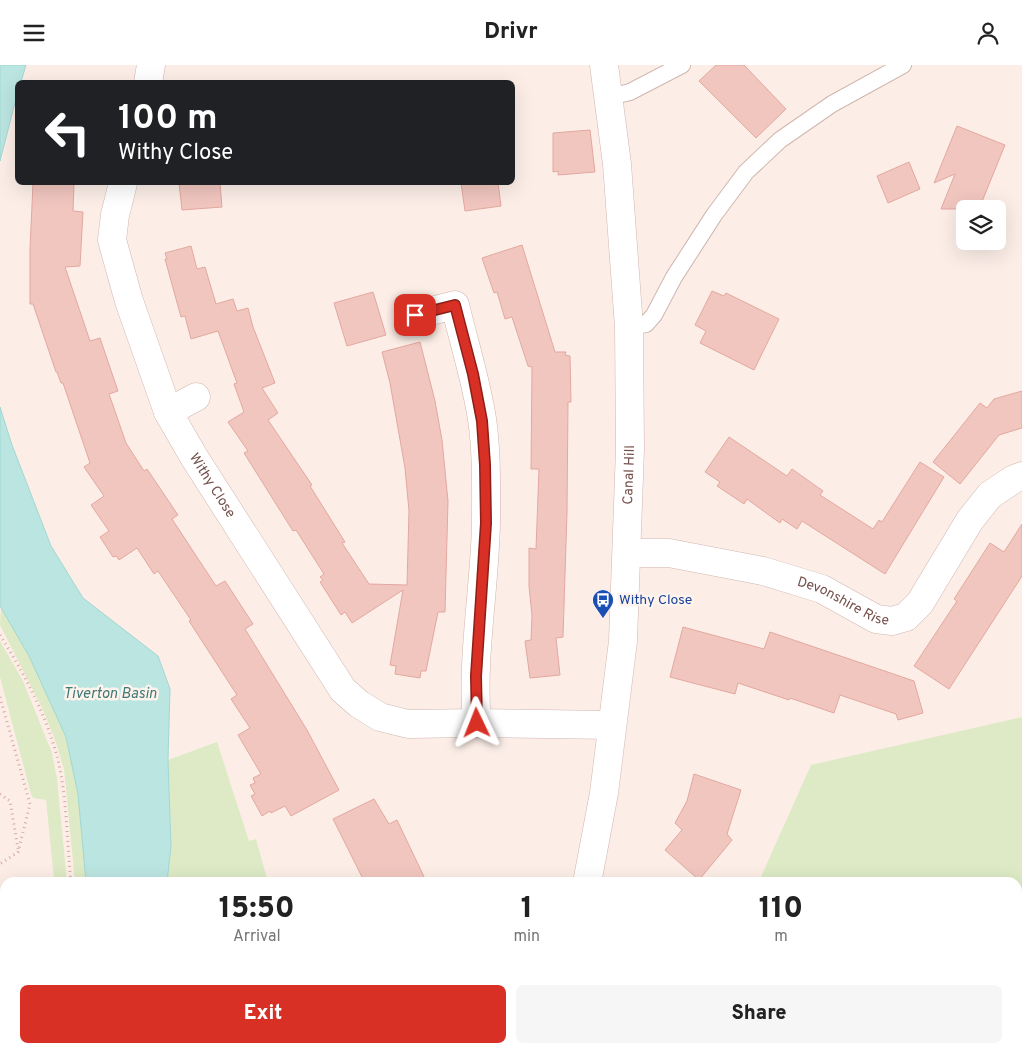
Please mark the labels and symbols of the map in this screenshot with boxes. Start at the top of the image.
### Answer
pin [394,294,436,336]
street label: Canal Hill [619,445,639,505]
street label: Withy Close [185,450,239,521]
street label: Devonshire Rise [795,573,890,629]
bus stop icon: Withy Close [591,588,615,619]
place label: Withy Close [619,592,692,609]
water label: Tiverton Basin [63,685,157,704]
position arrow [450,696,502,748]

